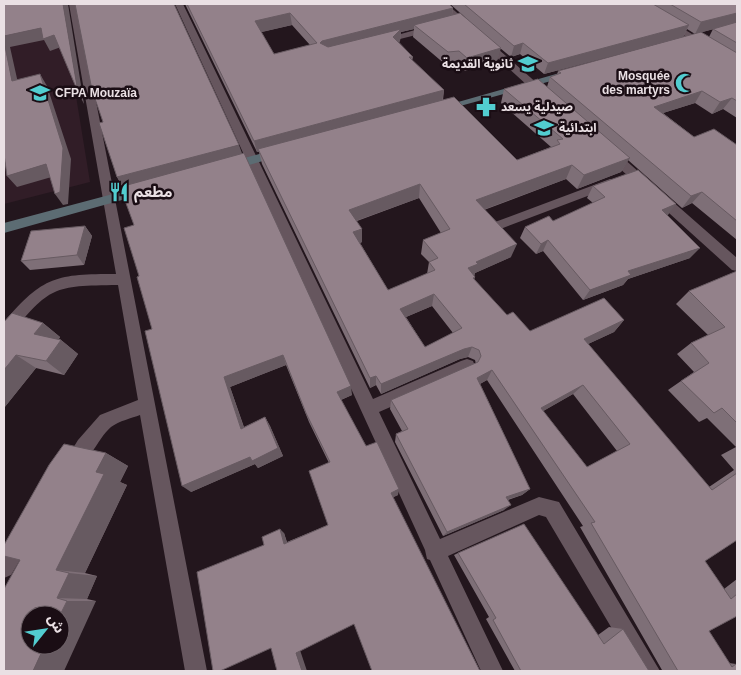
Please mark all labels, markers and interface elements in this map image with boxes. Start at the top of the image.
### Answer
school or university icon: ثانوية القديمة [517,53,539,75]
place label: ثانوية القديمة [442,57,513,71]
place label: Mosquée des martyrs [602,69,670,97]
mosque icon: Mosquée des martyrs [674,72,696,94]
school or university icon: CFPA Mouzaïa [29,82,51,104]
place label: CFPA Mouzaïa [55,86,137,100]
pharmacy icon: صيدلية يسعد [475,96,497,118]
place label: صيدلية يسعد [501,100,573,114]
school or university icon: ابتدائية [533,117,555,139]
place label: ابتدائية [559,121,597,135]
restaurant icon: مطعم [108,181,130,203]
place label: مطعم [134,183,172,203]
north arrow [20,605,70,655]
text: ش [45,611,68,636]

